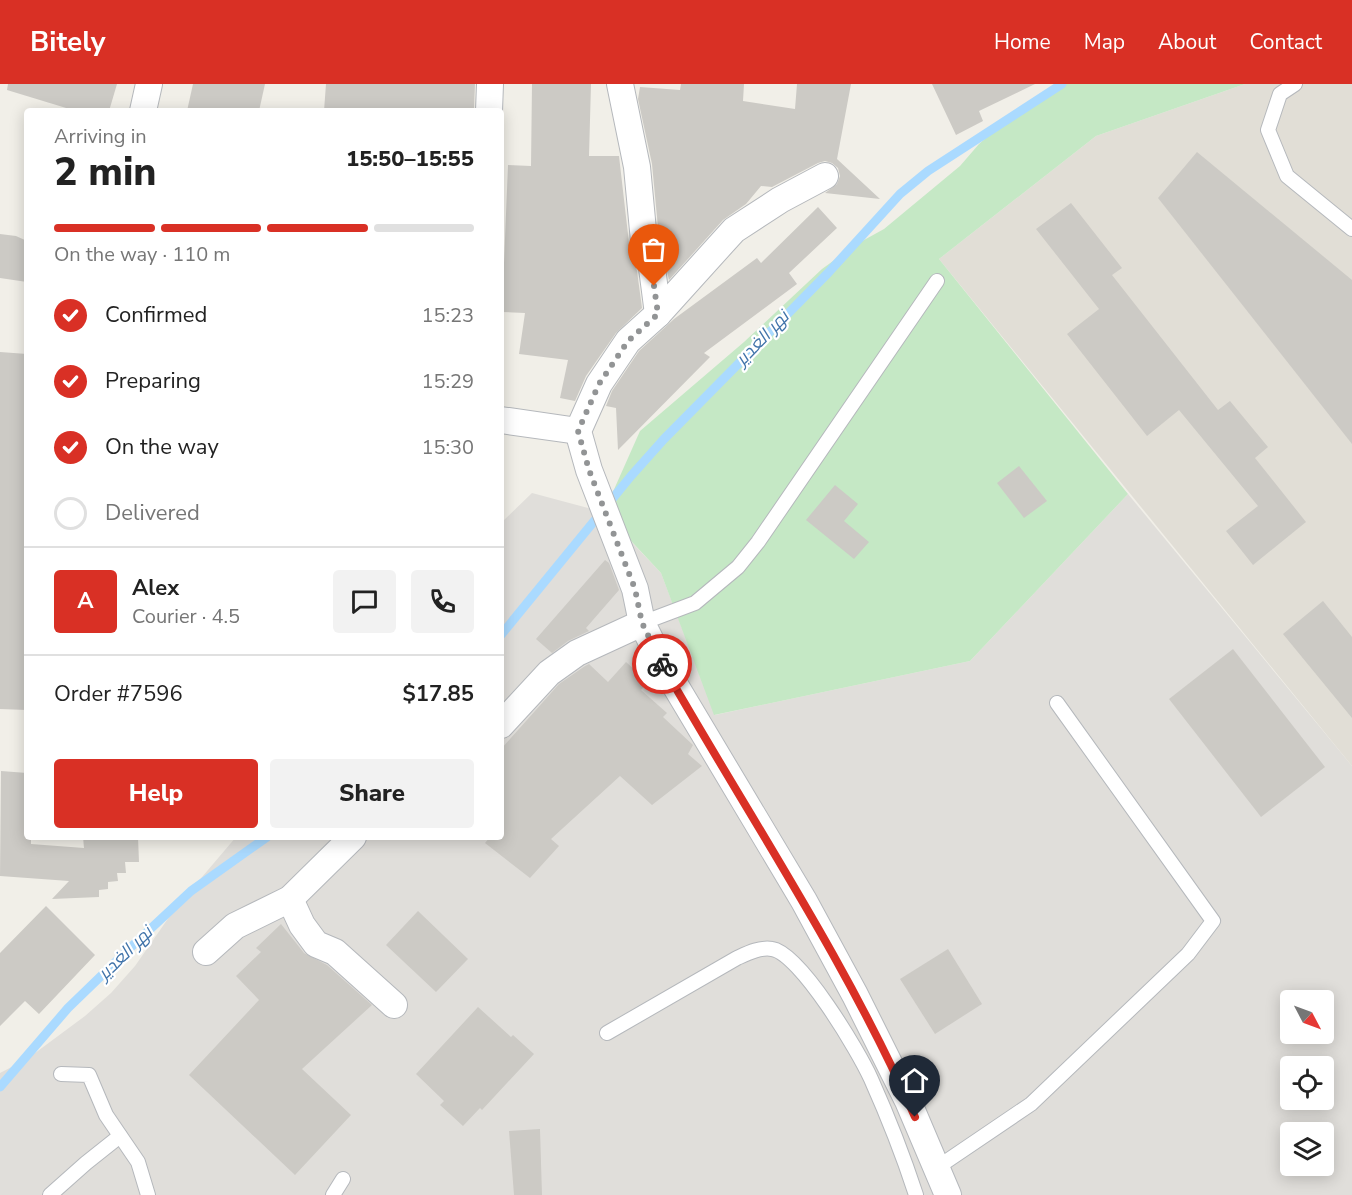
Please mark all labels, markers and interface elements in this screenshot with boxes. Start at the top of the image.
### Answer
text: Bitely [30,23,106,61]
text: Home [994,28,1051,56]
text: Map [1084,28,1125,56]
text: About [1158,28,1216,56]
text: Contact [1249,28,1322,56]
text: Arriving in [54,123,147,150]
text: 15:50–15:55 [346,144,474,174]
text: 2 min [54,146,157,199]
pin [628,224,679,286]
icon: bag [637,233,670,266]
text: On the way · 110 m [54,241,230,268]
icon: check [54,299,87,332]
text: Confirmed [105,300,207,330]
text: 15:23 [421,302,474,329]
water label: نهر الغدير [728,304,796,372]
icon: check [54,365,87,398]
text: Preparing [105,366,201,396]
text: 15:29 [421,368,474,395]
icon: check [54,431,87,464]
text: On the way [105,432,219,462]
text: 15:30 [421,434,474,461]
text: Delivered [105,498,200,528]
button: chat [333,570,396,633]
button: phone [411,570,474,633]
text: Alex [132,573,179,603]
text: A [77,586,94,616]
text: Courier · 4.5 [132,603,240,630]
courier [632,634,692,694]
icon: bike [646,648,679,681]
text: Order #7596 [54,679,183,709]
text: $17.85 [403,679,474,709]
button: Help [54,759,258,828]
button: Share [270,759,474,828]
water label: نهر الغدير [91,919,159,987]
north arrow [1280,990,1334,1044]
map controls [1280,990,1334,1176]
pin [889,1055,940,1117]
button: locate [1280,1056,1334,1110]
icon: home [898,1064,931,1097]
button: layers [1280,1122,1334,1176]

